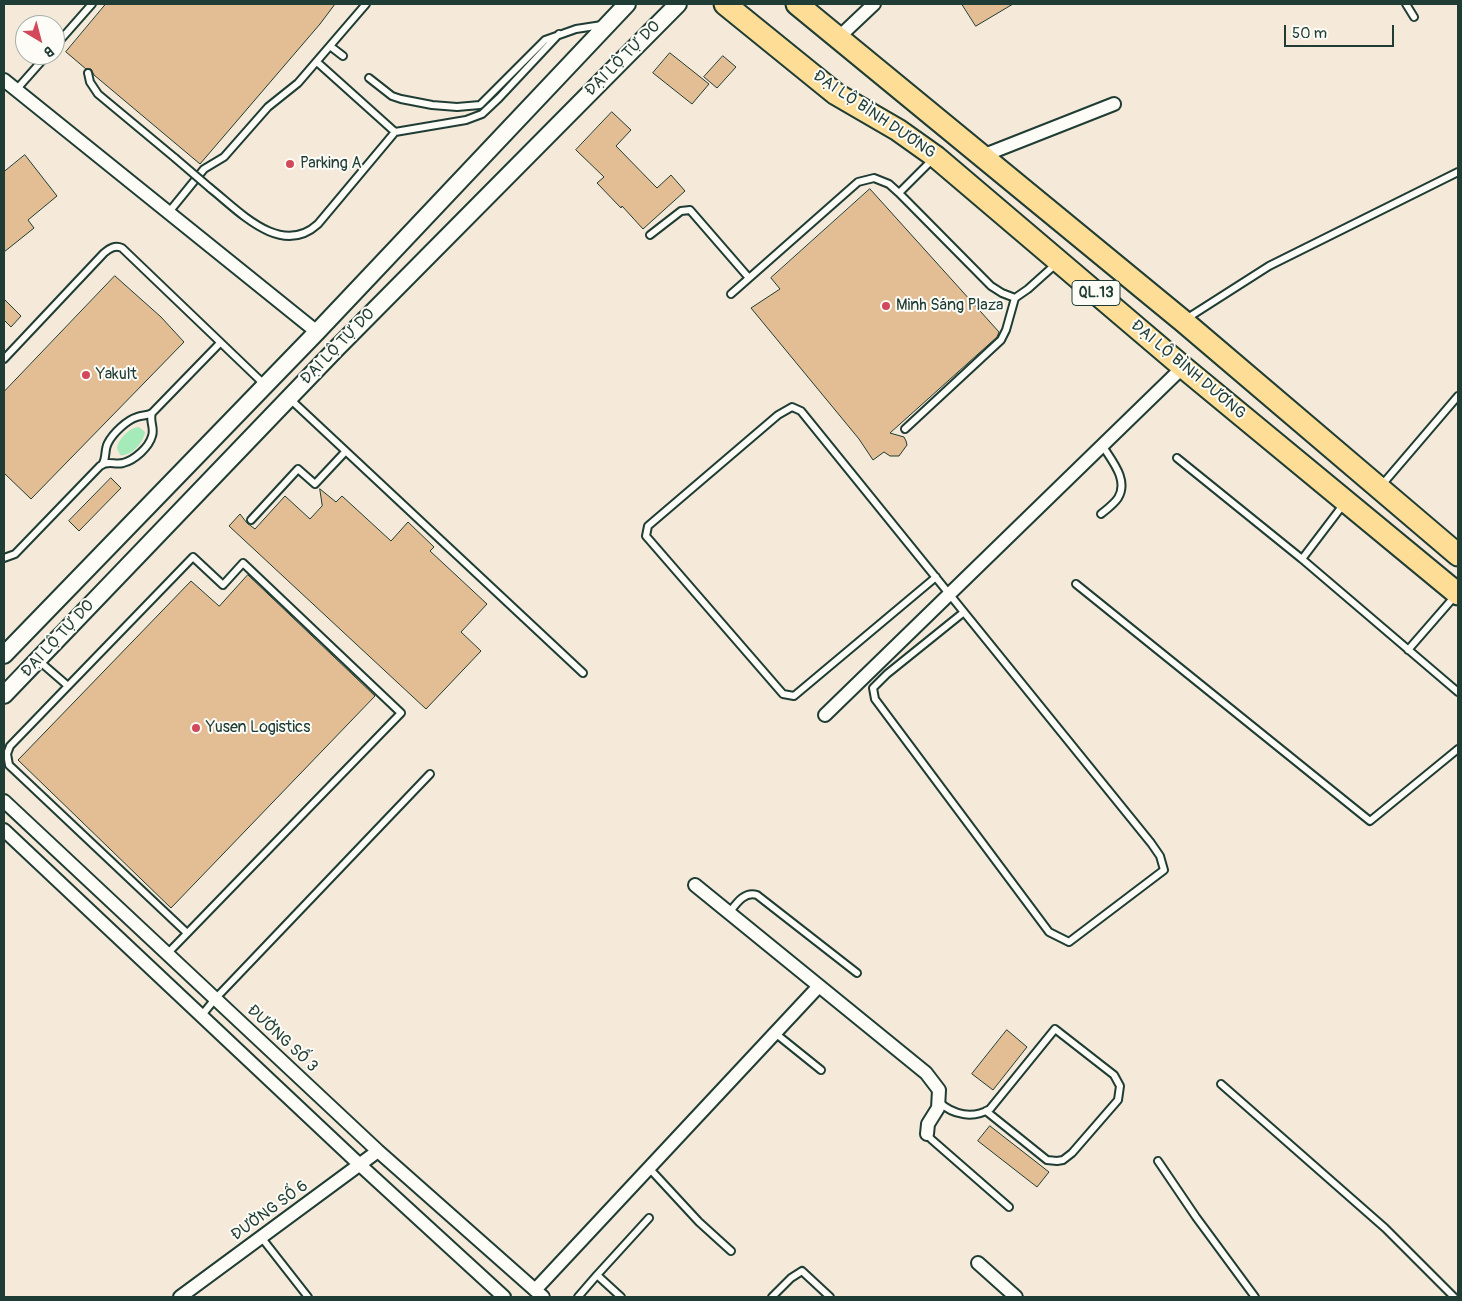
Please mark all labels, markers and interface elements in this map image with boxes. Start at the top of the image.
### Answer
north arrow [15,15,65,65]
scale bar [1287,15,1397,47]
street label: ĐẠI LỘ TỰ DO [581,17,665,101]
text: 50 m [1292,24,1327,43]
text: B [40,42,57,61]
street label: ĐẠI LỘ BÌNH DƯƠNG [809,67,939,163]
place label: Parking A [300,154,362,174]
marker: Parking A [284,158,296,170]
road number: QL.13 [1072,280,1120,306]
place label: Minh Sáng Plaza [896,296,1003,316]
marker: Minh Sáng Plaza [880,300,892,312]
street label: ĐẠI LỘ TỰ DO [297,305,379,389]
street label: ĐẠI LỘ BÌNH DƯƠNG [1127,316,1249,424]
place label: Yakult [96,365,137,385]
marker: Yakult [80,369,92,381]
street label: ĐẠI LỘ TỰ DO [17,597,99,681]
place label: Yusen Logistics [206,718,310,738]
marker: Yusen Logistics [190,722,202,734]
street label: ĐƯỜNG SỐ 3 [243,1001,321,1077]
street label: ĐƯỜNG SỐ 6 [228,1177,312,1245]

